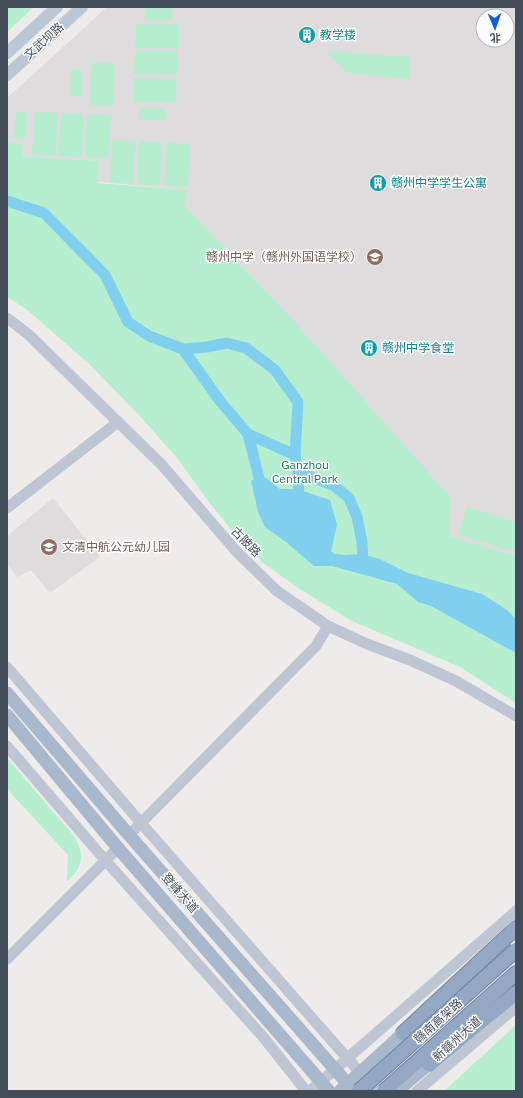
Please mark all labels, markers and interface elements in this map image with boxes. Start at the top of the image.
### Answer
north arrow [475,8,515,48]
street label: 文武坝路 [21,19,67,62]
building icon: 教学楼 [297,25,317,45]
place label: 教学楼 [320,27,356,42]
text: 北 [490,31,501,45]
building icon: 赣州中学学生公寓 [368,173,388,193]
place label: 赣州中学学生公寓 [391,175,487,190]
school or university icon: 赣州中学（赣州外国语学校） [365,247,385,267]
place label: 赣州中学（赣州外国语学校） [206,249,362,264]
building icon: 赣州中学食堂 [359,338,379,358]
place label: 赣州中学食堂 [382,340,454,355]
park label: Ganzhou Central Park [272,457,339,486]
street label: 古陂路 [228,523,264,560]
school or university icon: 文清中航公元幼儿园 [39,537,59,557]
place label: 文清中航公元幼儿园 [62,539,170,554]
street label: 登峰大道 [159,870,202,916]
street label: 赣南高架路 [410,995,465,1046]
street label: 新赣州大道 [429,1013,484,1064]

